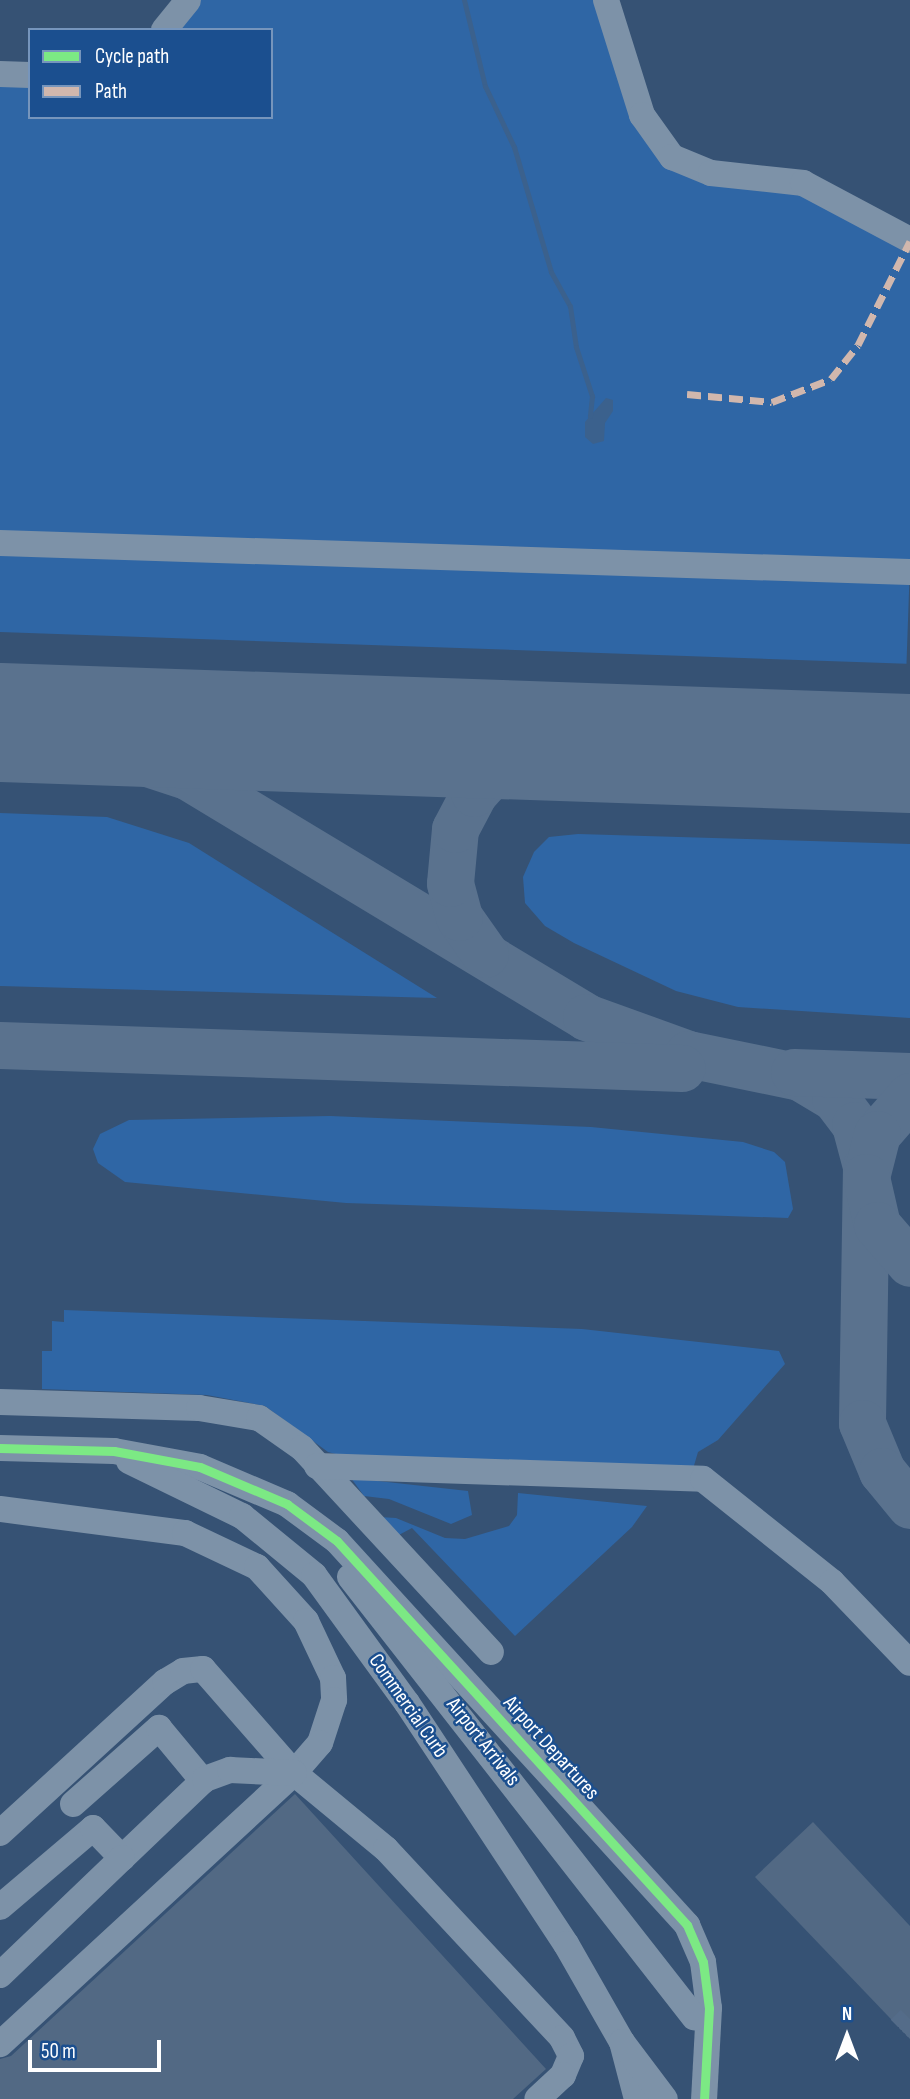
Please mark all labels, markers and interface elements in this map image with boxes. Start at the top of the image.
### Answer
legend [28,28,273,119]
text: Cycle path [95,44,169,69]
text: Path [95,79,127,104]
street label: Commercial Curb [363,1649,453,1763]
street label: Airport Departures [498,1691,604,1805]
street label: Airport Arrivals [441,1693,525,1791]
north arrow [812,2001,882,2071]
text: N [842,2003,852,2026]
scale bar [32,2025,164,2070]
text: 50 m [41,2039,76,2064]

